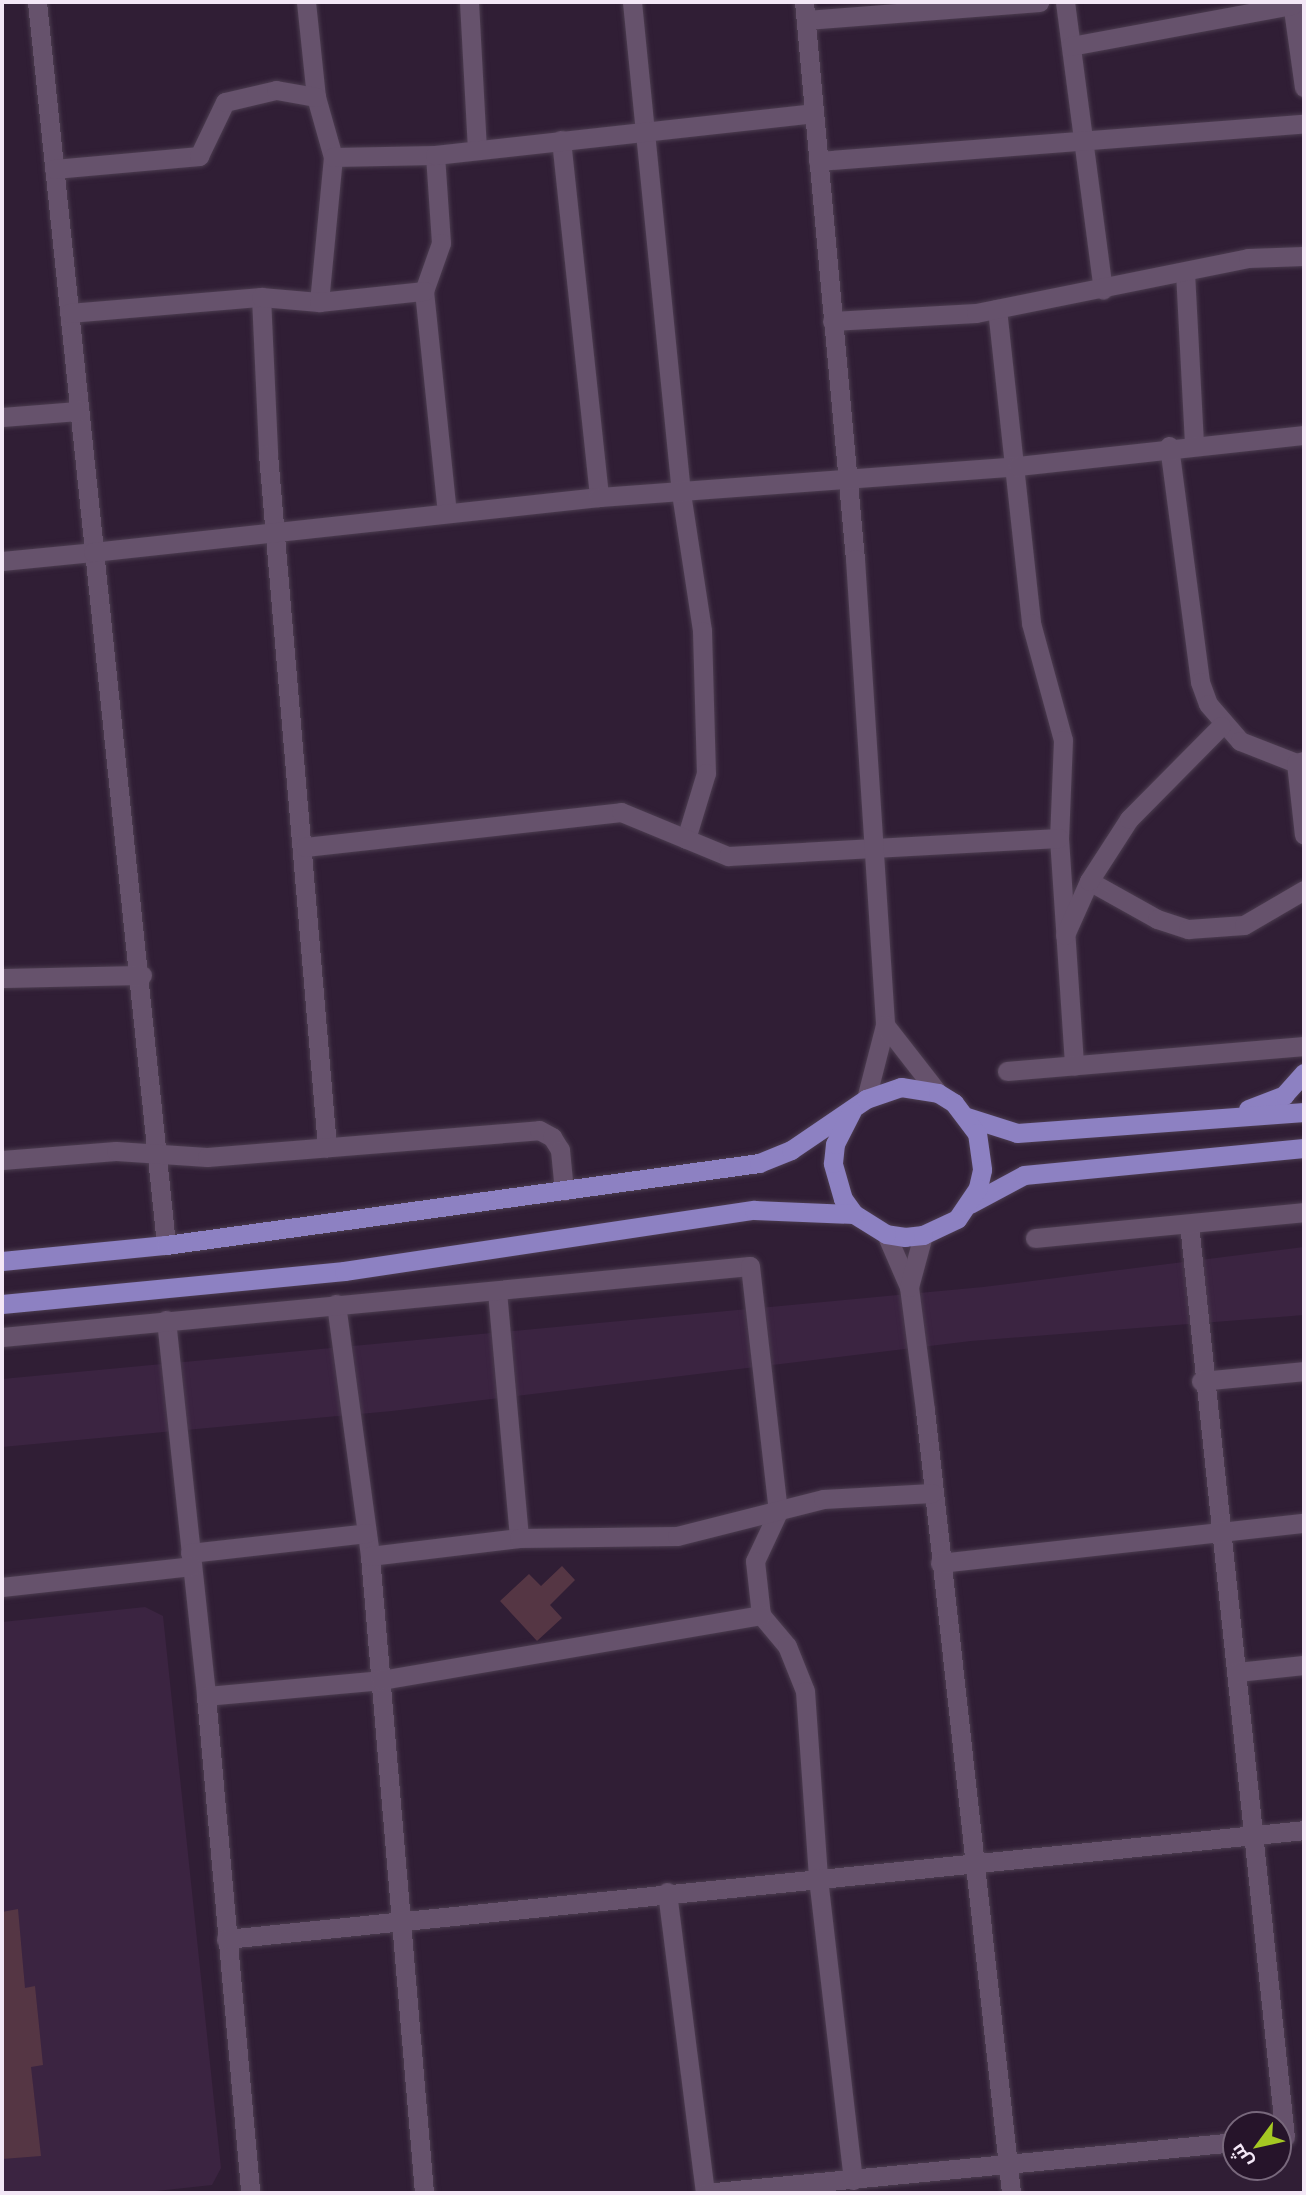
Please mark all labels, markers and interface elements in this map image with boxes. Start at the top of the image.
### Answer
north arrow [1222,2111,1292,2181]
text: ش [1225,2140,1257,2173]

